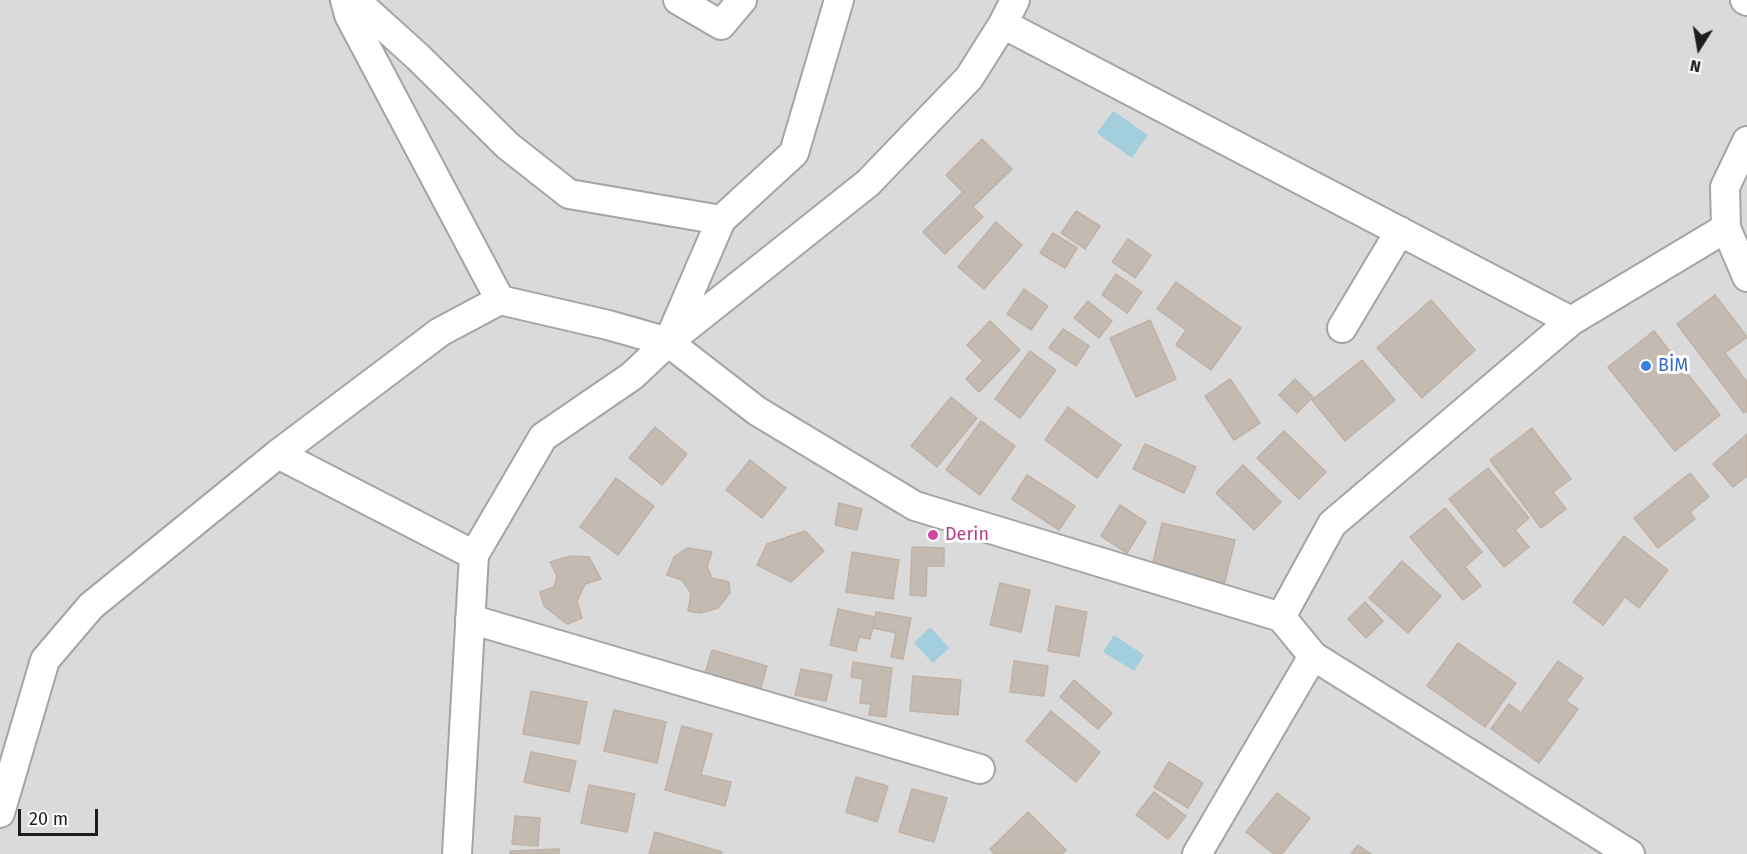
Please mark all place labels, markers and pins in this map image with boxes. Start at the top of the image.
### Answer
place label: BİM [1658,355,1688,377]
marker: BİM [1639,359,1653,373]
place label: Derin [945,524,989,546]
marker: Derin [926,528,940,542]

